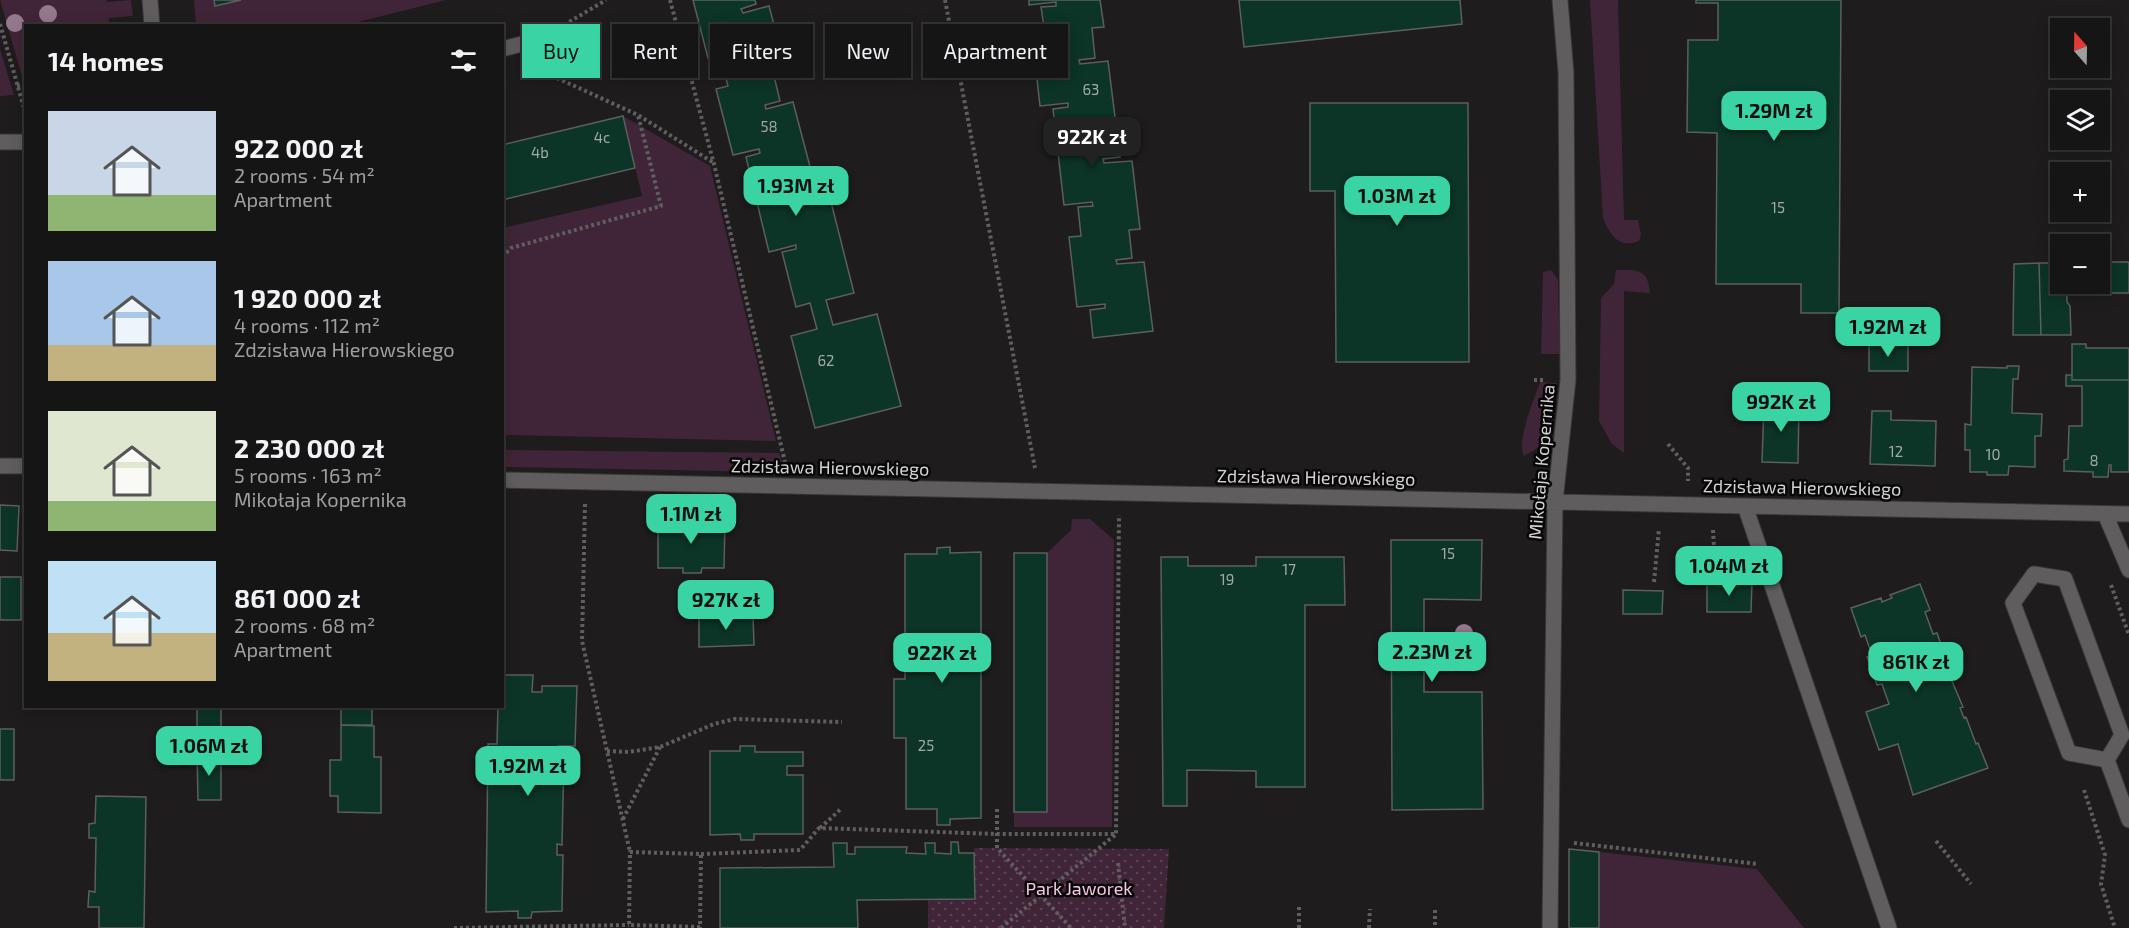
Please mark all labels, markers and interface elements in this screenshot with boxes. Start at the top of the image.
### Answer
north arrow [2050,18,2110,78]
map controls [2050,18,2110,294]
chip: Buy [522,24,600,78]
chip: Rent [612,24,698,78]
chip: Filters [710,24,813,78]
chip: New [825,24,911,78]
chip: Apartment [923,24,1068,78]
icon: filters [447,44,480,77]
text: 14 homes [48,45,164,76]
house number: 63 [1083,80,1099,98]
button: layers [2050,90,2110,150]
pin: 1.29M zł [1712,91,1836,142]
text: 1.29M zł [1735,98,1813,122]
house number: 58 [760,117,778,135]
pin: 922K zł [1037,117,1147,168]
text: 922K zł [1057,124,1127,148]
house number: 4c [594,128,610,146]
text: 922 000 zł [234,132,363,163]
icon: home [96,135,168,207]
house number: 4b [531,143,549,161]
button: + [2050,162,2110,222]
text: 2 rooms · 54 m² [234,163,375,187]
pin: 1.93M zł [734,166,858,217]
text: 1.93M zł [758,173,834,197]
pin: 1.03M zł [1335,176,1459,227]
text: 1.03M zł [1358,183,1436,207]
text: Apartment [234,187,332,211]
house number: 15 [1771,198,1785,216]
button: − [2050,234,2110,294]
text: 1 920 000 zł [234,282,381,313]
icon: home [96,285,168,357]
pin: 1.92M zł [1826,307,1950,358]
text: 4 rooms · 112 m² [234,313,380,337]
text: 1.92M zł [1849,314,1927,338]
text: Zdzisława Hierowskiego [234,337,455,361]
house number: 62 [817,351,835,369]
pin: 992K zł [1726,382,1836,433]
street label: Mikołaja Kopernika [1523,384,1559,540]
text: 992K zł [1746,389,1816,413]
text: 2 230 000 zł [234,432,384,463]
icon: home [96,435,168,507]
house number: 12 [1889,442,1903,460]
house number: 10 [1985,445,2001,463]
house number: 8 [2089,451,2099,469]
street label: Zdzisława Hierowskiego [731,454,929,480]
text: 5 rooms · 163 m² [234,463,382,487]
street label: Zdzisława Hierowskiego [1217,464,1415,490]
street label: Zdzisława Hierowskiego [1703,474,1901,500]
text: Mikołaja Kopernika [234,487,407,511]
pin: 1.1M zł [636,494,746,545]
text: 1.1M zł [660,501,722,525]
house number: 15 [1441,544,1455,562]
pin: 1.04M zł [1667,546,1791,597]
text: 1.04M zł [1689,553,1769,577]
house number: 17 [1282,560,1296,578]
house number: 19 [1220,570,1234,588]
pin: 927K zł [671,580,781,631]
text: 861 000 zł [234,582,360,613]
icon: home [96,585,168,657]
text: 927K zł [692,587,760,611]
text: 2 rooms · 68 m² [234,613,375,637]
pin: 2.23M zł [1370,632,1494,683]
pin: 922K zł [887,633,997,684]
text: Apartment [234,637,332,661]
text: 2.23M zł [1392,639,1472,663]
text: 922K zł [907,640,977,664]
pin: 861K zł [1861,642,1971,693]
text: 861K zł [1882,649,1950,673]
pin: 1.06M zł [147,726,271,777]
text: 1.06M zł [170,733,248,757]
house number: 25 [918,736,934,754]
pin: 1.92M zł [466,746,590,797]
text: 1.92M zł [489,753,567,777]
park label: Park Jaworek [1025,877,1133,899]

